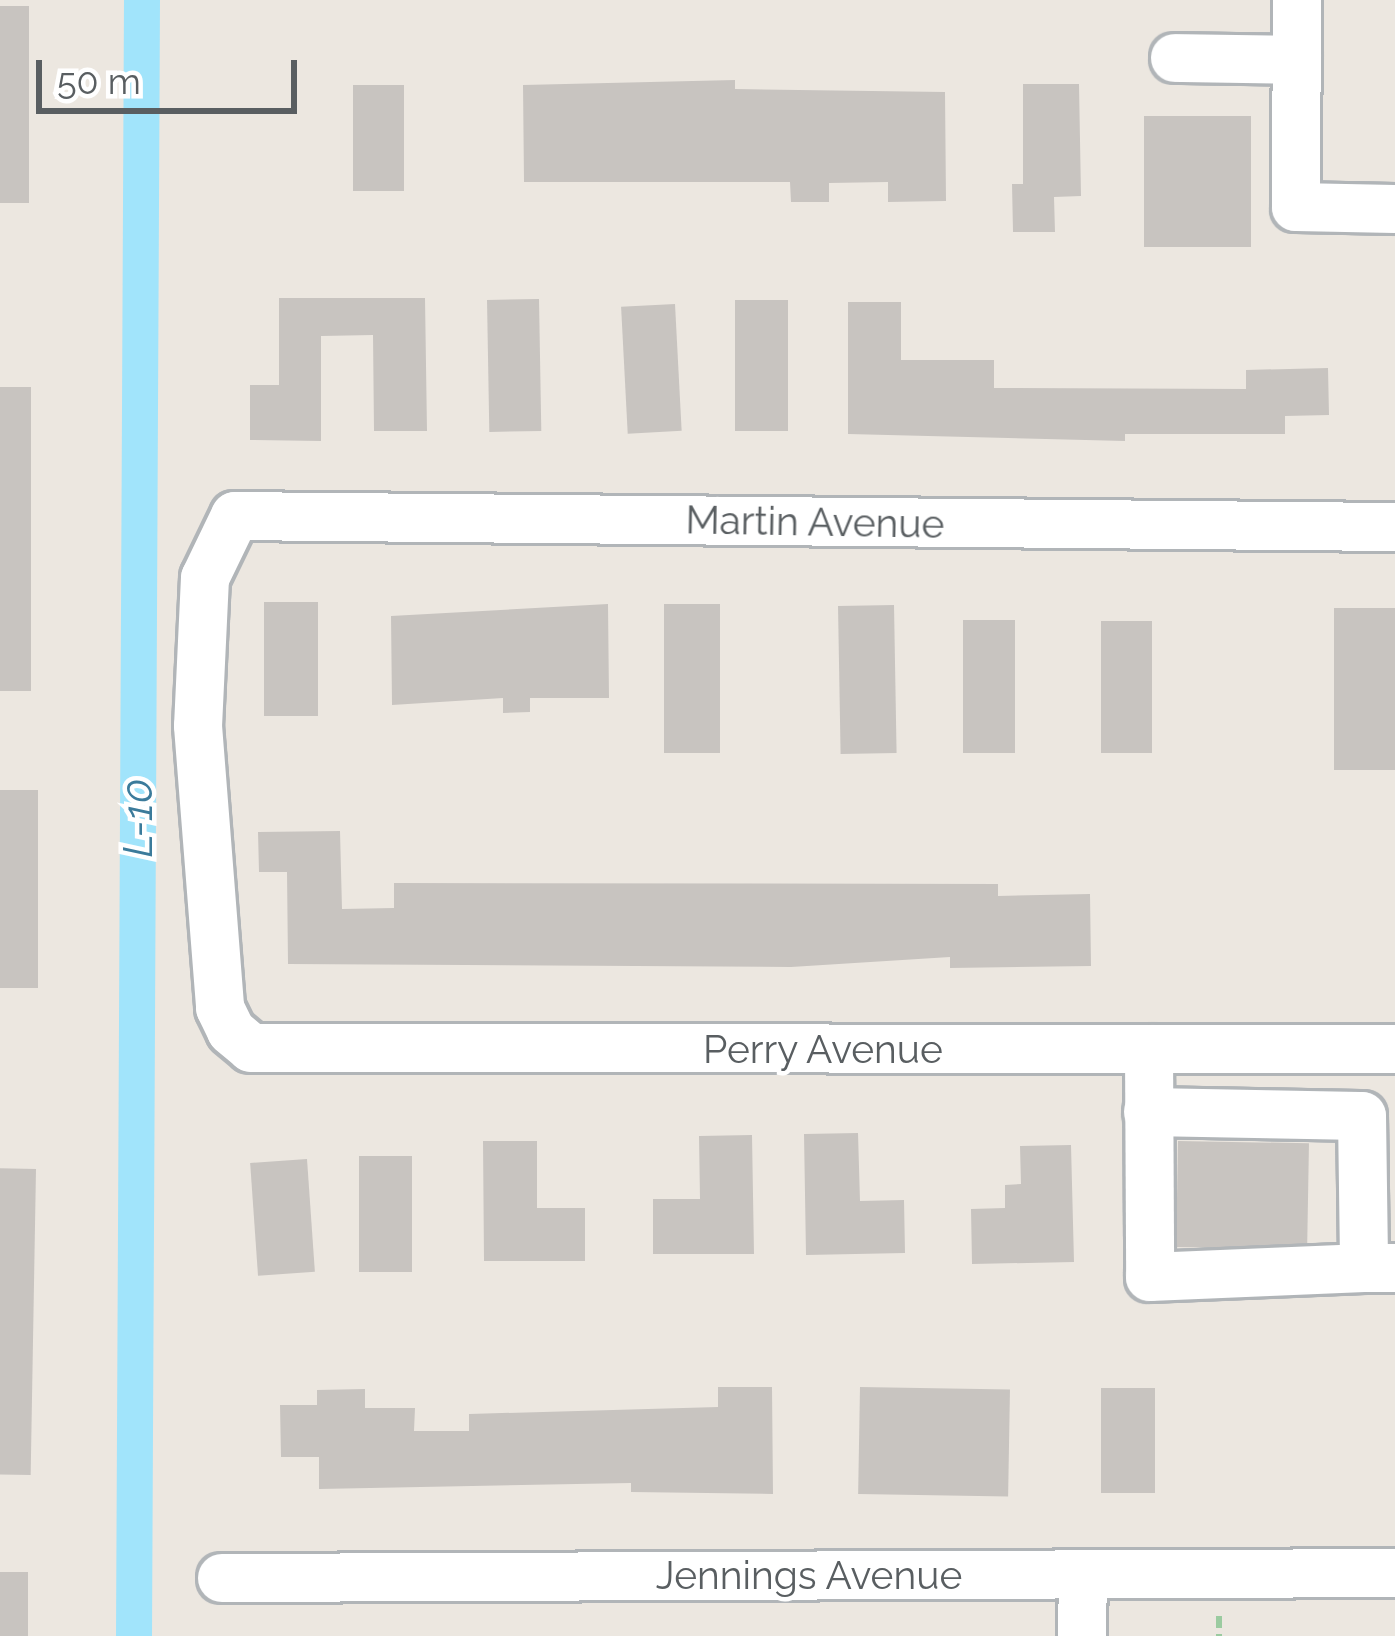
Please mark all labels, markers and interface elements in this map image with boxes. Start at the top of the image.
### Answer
scale bar [42,36,303,110]
text: 50 m [57,60,141,102]
street label: Martin Avenue [685,496,945,548]
water label: L-10 [113,778,163,858]
street label: Perry Avenue [702,1026,944,1072]
street label: Jennings Avenue [655,1552,963,1598]

